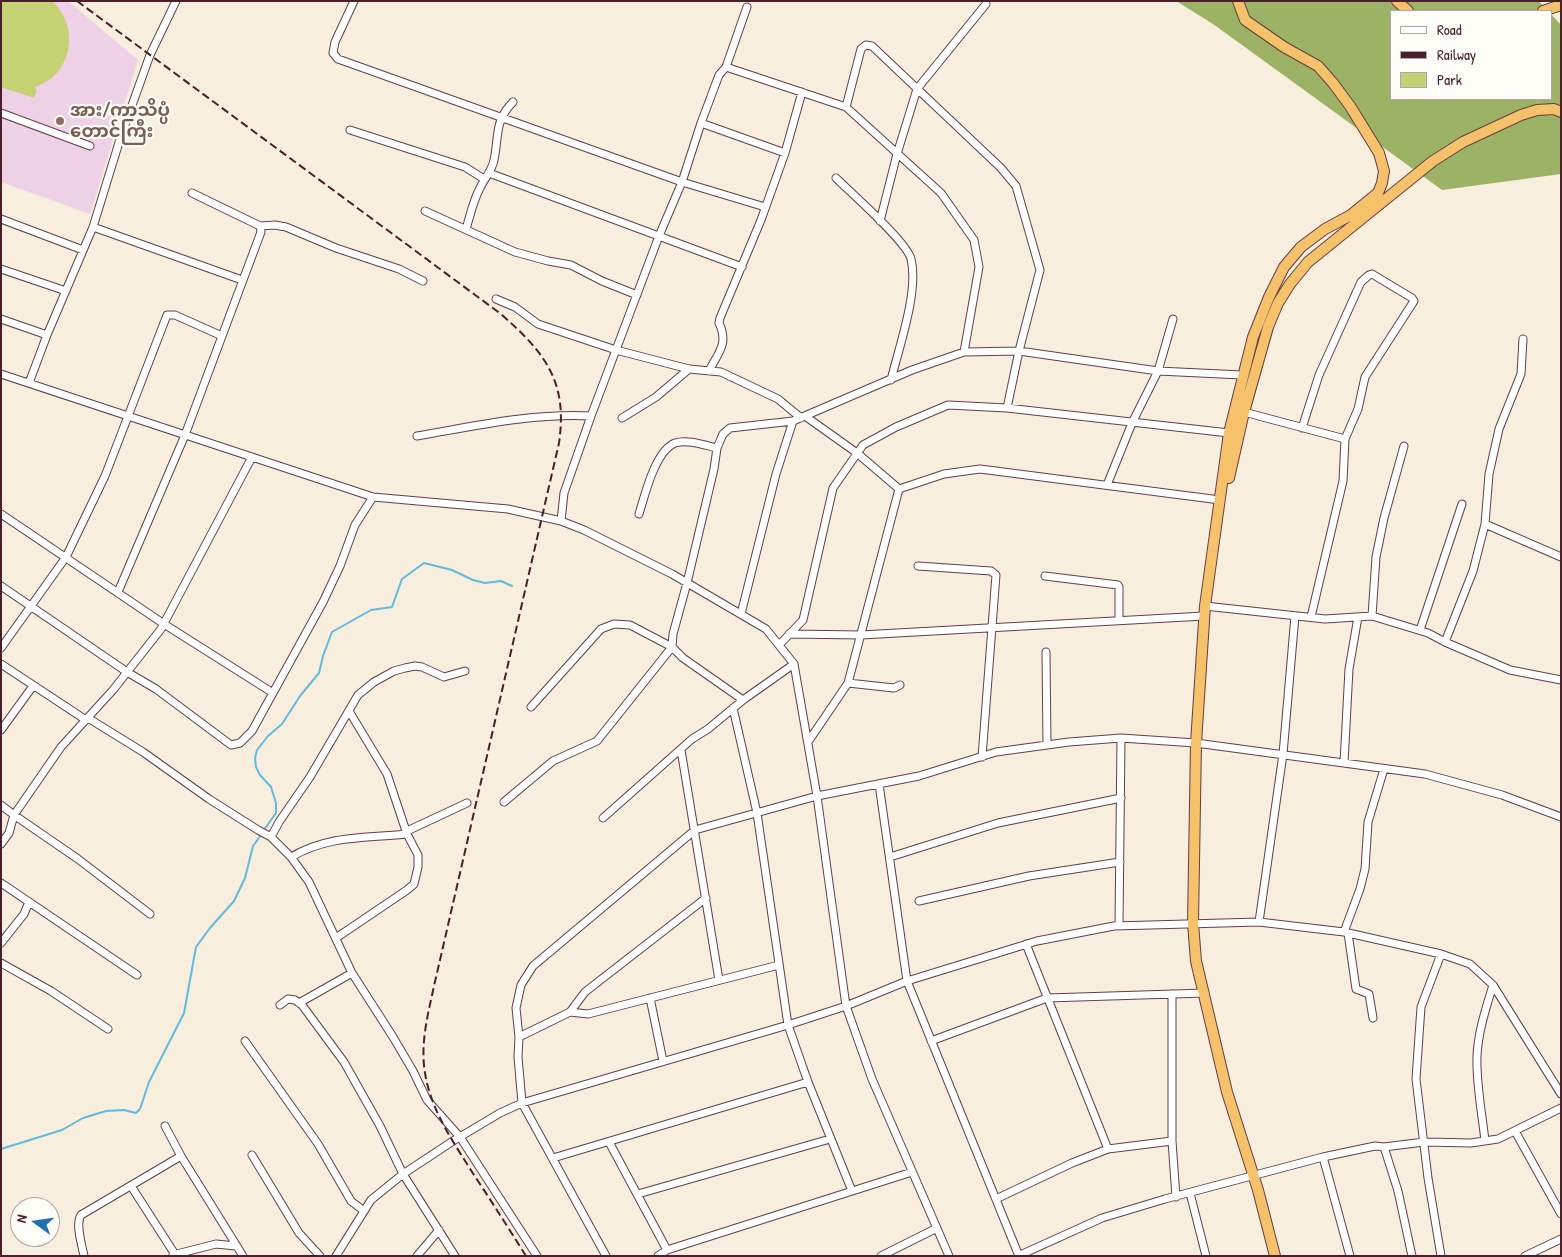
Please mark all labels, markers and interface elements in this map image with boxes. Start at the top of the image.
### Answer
legend [1390,10,1552,100]
text: Road [1437,19,1462,40]
text: Railway [1437,44,1476,65]
text: Park [1437,69,1462,90]
place label: အား/ကာသိပ္ပံ တောင်ကြီး [70,100,170,142]
marker: အား/ကာသိပ္ပံ တောင်ကြီး [54,115,66,127]
north arrow [10,1197,60,1247]
text: N [11,1213,31,1224]

